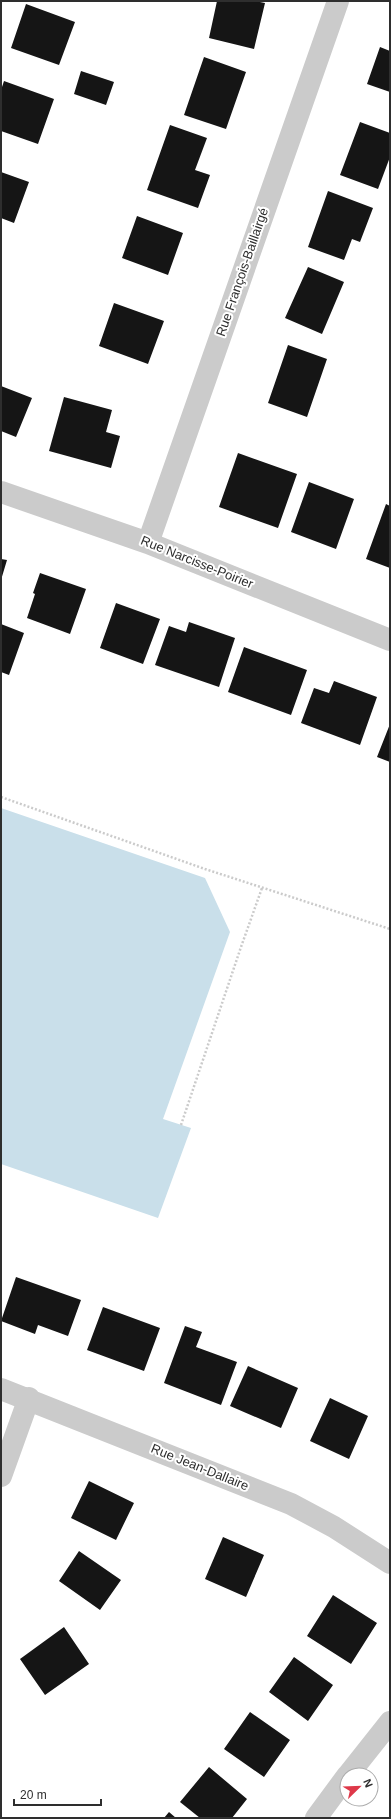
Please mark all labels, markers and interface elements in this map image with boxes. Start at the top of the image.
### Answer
street label: Rue François-Baillairgé [213,206,271,338]
street label: Rue Narcisse-Poirier [139,533,256,592]
street label: Rue Jean-Dallaire [149,1441,251,1493]
north arrow [339,1767,379,1807]
text: N [361,1777,375,1789]
scale bar [14,1781,101,1807]
text: 20 m [20,1788,47,1802]

